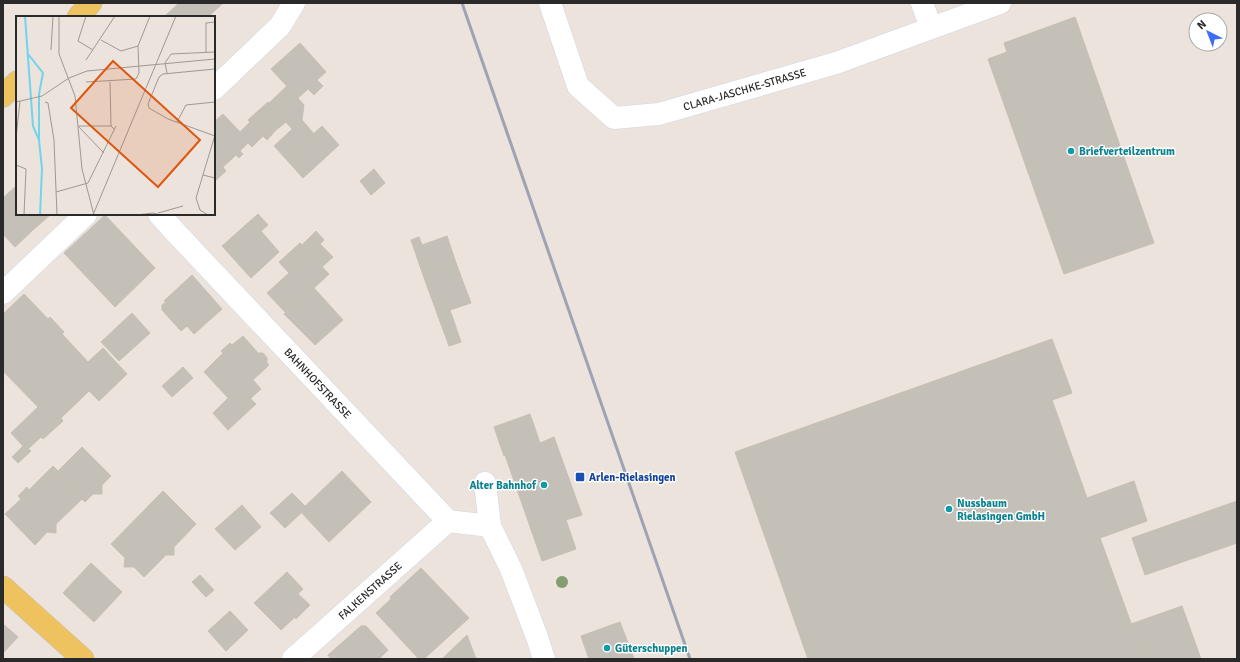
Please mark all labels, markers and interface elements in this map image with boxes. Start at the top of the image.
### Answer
north arrow [1188,12,1228,52]
inset map [16,16,215,215]
text: N [1194,18,1209,32]
street label: CLARA-JASCHKE-STRASSE [682,65,808,113]
place label: Briefverteilzentrum [1079,145,1175,158]
marker: Briefverteilzentrum [1066,146,1076,156]
street label: BAHNHOFSTRASSE [282,345,354,421]
marker: Arlen-Rielasingen [574,471,586,483]
place label: Arlen-Rielasingen [589,471,676,484]
place label: Alter Bahnhof [469,479,537,492]
marker: Alter Bahnhof [539,480,549,490]
place label: Nussbaum Rielasingen GmbH [957,497,1045,523]
marker: Nussbaum Rielasingen GmbH [944,504,954,514]
street label: FALKENSTRASSE [335,559,404,622]
place label: Güterschuppen [615,642,688,655]
marker: Güterschuppen [602,643,612,653]

